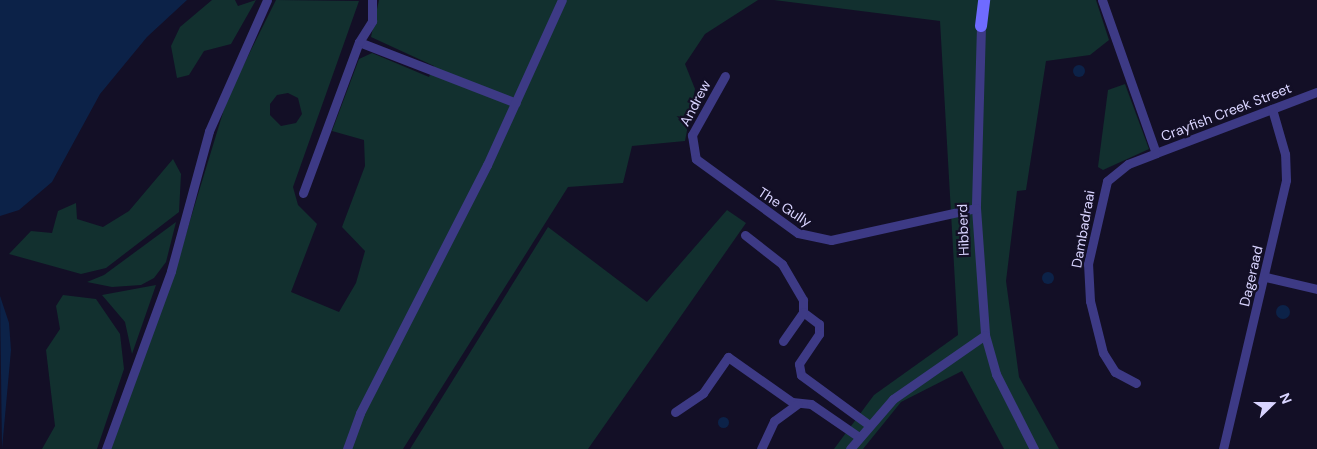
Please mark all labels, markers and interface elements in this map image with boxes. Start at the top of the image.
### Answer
street label: Andrew [676,77,714,129]
street label: Crayfish Creek Street [1158,79,1294,145]
street label: The Gully [755,184,815,230]
street label: Dambadraai [1068,189,1098,269]
street label: Hibberd [954,204,972,256]
street label: Dageraad [1236,244,1266,308]
north arrow [1247,379,1297,429]
text: N [1276,390,1296,406]

